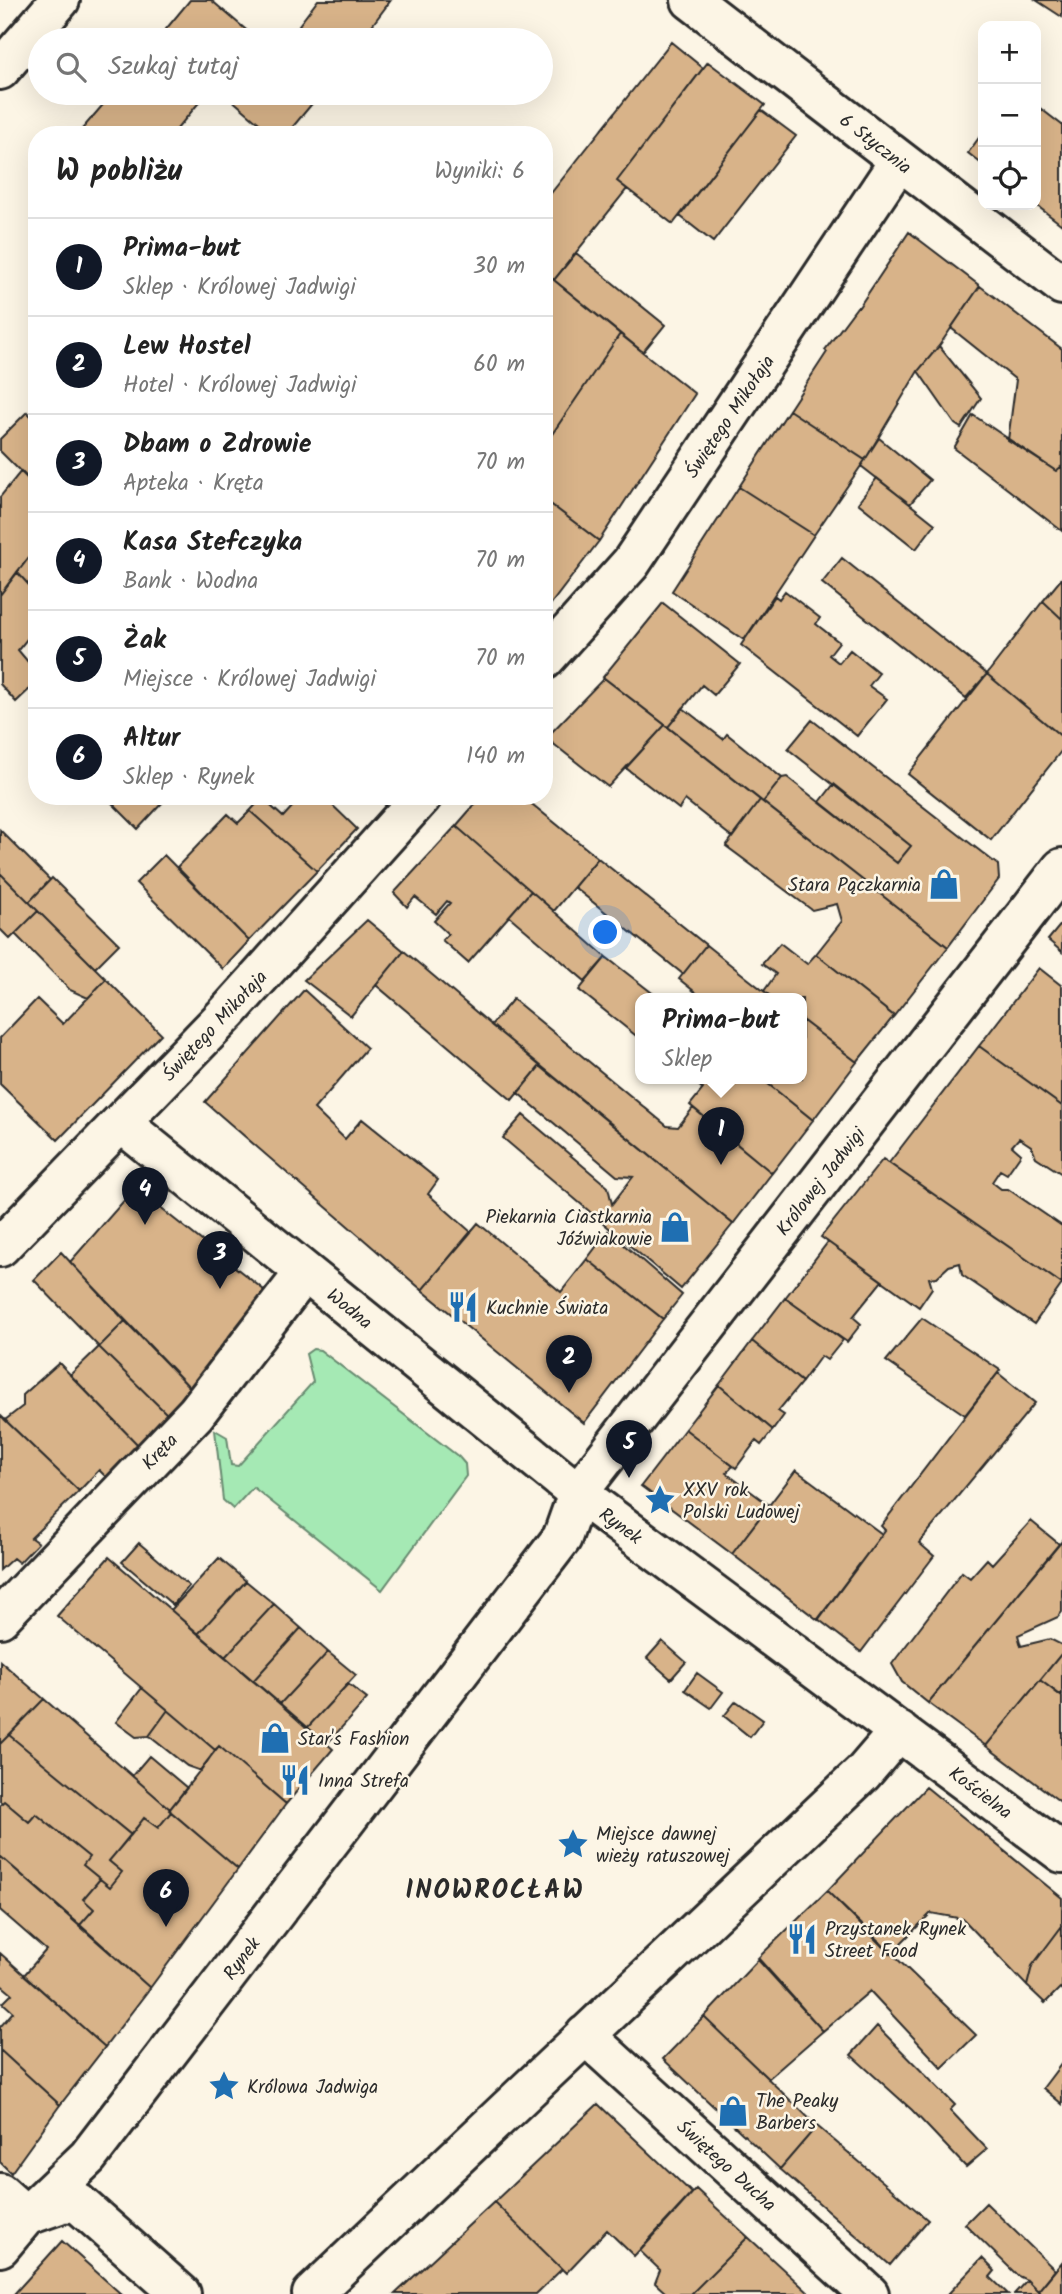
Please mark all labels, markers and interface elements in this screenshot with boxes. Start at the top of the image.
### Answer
map controls [978,21,1041,210]
button: + [978,21,1041,84]
search box [28,28,553,105]
text: Szukaj tutaj [108,46,239,88]
icon: search [52,48,90,86]
button: − [978,84,1041,147]
street label: 6 Stycznia [832,107,917,183]
button: locate [978,147,1041,210]
text: W pobliżu [56,148,182,196]
text: Wyniki: 6 [435,154,525,190]
text: Prima-but [123,228,241,270]
text: 1 [76,249,82,285]
text: 30 m [473,249,525,285]
text: Sklep · Królowej Jadwigi [123,270,356,306]
text: Lew Hostel [123,326,251,368]
text: 2 [72,347,86,383]
text: 60 m [473,347,525,383]
street label: Świętego Mikołaja [678,349,783,485]
text: Hotel · Królowej Jadwigi [123,368,357,404]
text: Dbam o Zdrowie [123,424,311,466]
text: 3 [73,445,85,481]
text: 70 m [475,445,525,481]
text: Apteka · Kręta [123,466,264,502]
text: Kasa Stefczyka [123,522,302,564]
text: 4 [73,543,85,579]
text: 70 m [475,543,525,579]
text: Bank · Wodna [123,564,258,600]
text: Żak [123,620,166,662]
text: 5 [73,641,85,677]
text: 70 m [475,641,525,677]
text: Miejsce · Królowej Jadwigi [123,662,376,698]
text: Altur [123,718,180,760]
text: 6 [73,739,85,775]
text: 140 m [466,739,525,775]
text: Sklep · Rynek [123,760,255,796]
shop icon: Stara Pączkarnia [927,867,961,901]
place label: Stara Pączkarnia [788,871,921,901]
your location [588,915,622,949]
street label: Świętego Mikołaja [156,964,275,1089]
popup [635,993,807,1084]
text: Prima-but [662,1000,780,1042]
text: Sklep [662,1042,712,1078]
pin: 1 [698,1107,744,1165]
street label: Królowej Jadwigi [769,1120,875,1243]
pin: 4 [122,1167,168,1225]
place label: Piekarnia Ciastkarnia Jóźwiakowie [485,1203,652,1255]
shop icon: Piekarnia Ciastkarnia Jóźwiakowie [658,1210,692,1244]
pin: 3 [197,1231,243,1289]
street label: Wodna [319,1282,378,1338]
restaurant icon: Kuchnie Świata [446,1290,480,1324]
place label: Kuchnie Świata [486,1294,608,1324]
pin: 2 [546,1335,592,1393]
pin: 5 [606,1420,652,1478]
street label: Kręta [135,1427,186,1478]
place label: XXV rok Polski Ludowej [683,1476,801,1528]
place icon: XXV rok Polski Ludowej [643,1483,677,1517]
street label: Rynek [592,1500,648,1553]
shop icon: Star's Fashion [258,1721,292,1755]
place label: Star's Fashion [298,1725,410,1755]
street label: Kościelna [942,1760,1018,1828]
restaurant icon: Inna Strefa [278,1763,312,1797]
place label: Inna Strefa [318,1767,409,1797]
place label: Miejsce dawnej wieży ratuszowej [596,1820,731,1872]
place icon: Miejsce dawnej wieży ratuszowej [556,1827,590,1861]
pin: 6 [143,1869,189,1927]
district label: INOWROCŁAW [405,1870,585,1912]
place label: Przystanek Rynek Street Food [825,1915,966,1967]
restaurant icon: Przystanek Rynek Street Food [785,1922,819,1956]
street label: Rynek [216,1931,269,1987]
place icon: Królowa Jadwiga [207,2069,241,2103]
place label: Królowa Jadwiga [247,2073,378,2103]
place label: The Peaky Barbers [756,2087,839,2139]
shop icon: The Peaky Barbers [716,2094,750,2128]
street label: Świętego Ducha [669,2113,782,2220]

